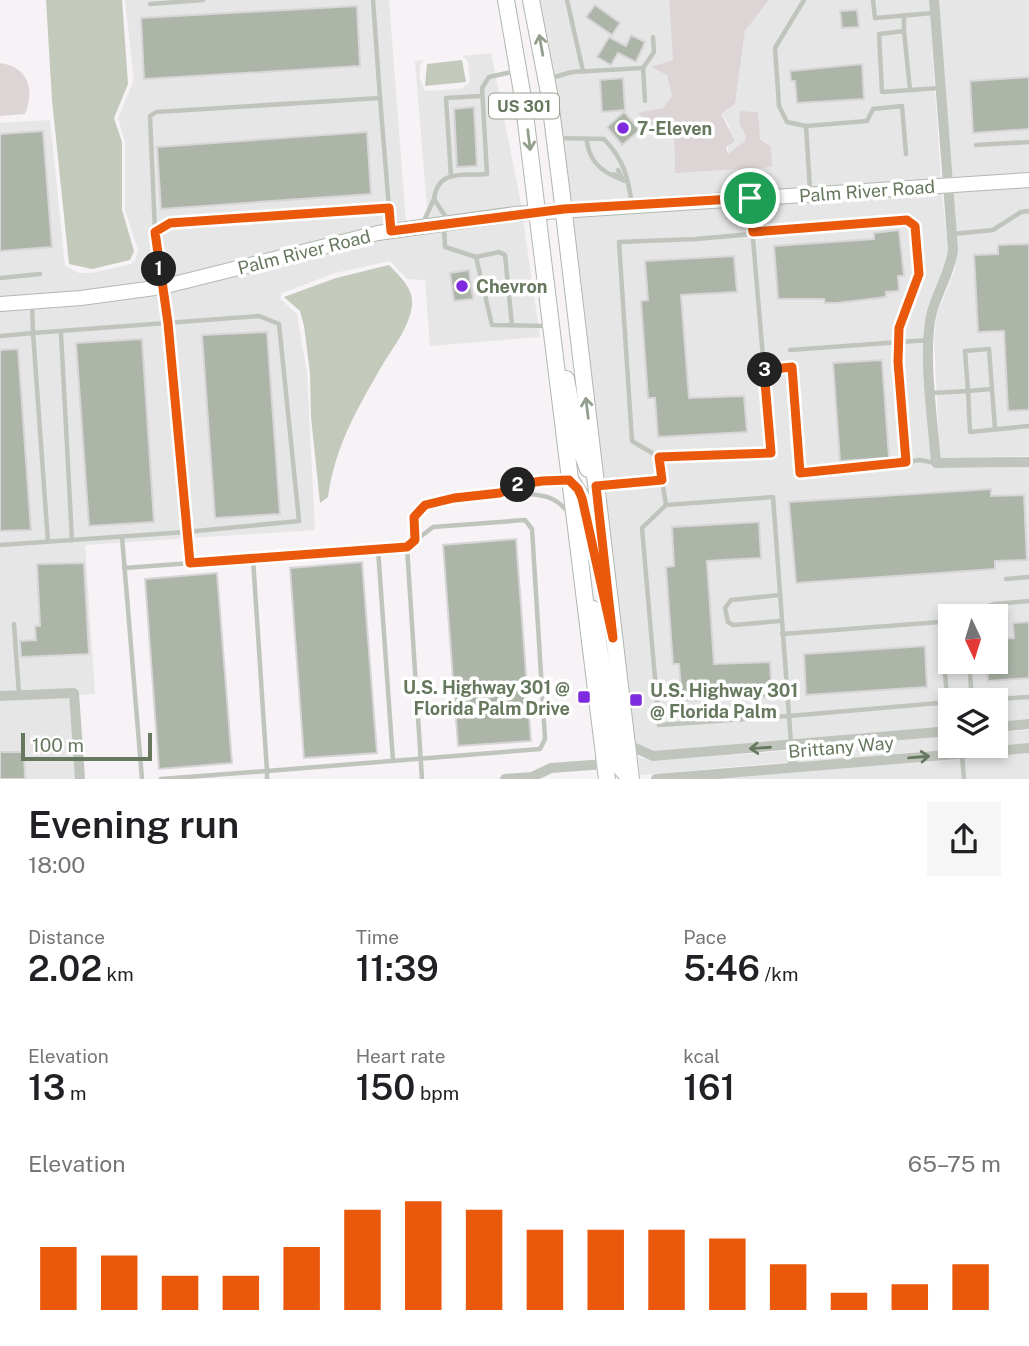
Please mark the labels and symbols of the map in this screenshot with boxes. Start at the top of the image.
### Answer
one-way arrow [534,34,547,57]
road number: US 301 [489,94,559,118]
place label: 7-Eleven [637,118,712,139]
marker: 7-Eleven [615,120,631,136]
one-way arrow [522,128,535,151]
pin [720,168,780,228]
street label: Palm River Road [798,176,936,206]
street label: Palm River Road [235,225,373,279]
pin: 1 [142,252,176,286]
place label: Chevron [476,276,548,297]
marker: Chevron [454,278,470,294]
pin: 3 [748,352,782,388]
one-way arrow [580,398,593,420]
pin: 2 [500,468,536,503]
north arrow [938,604,1008,674]
place label: U.S. Highway 301 @ Florida Palm Drive [403,677,570,719]
place label: U.S. Highway 301 @ Florida Palm [650,680,798,722]
marker: U.S. Highway 301 @ Florida Palm Drive [576,689,592,705]
marker: U.S. Highway 301 @ Florida Palm [628,692,644,708]
scale bar [21,730,152,762]
street label: Brittany Way [787,732,895,762]
one-way arrow [749,742,772,755]
one-way arrow [907,750,930,763]

